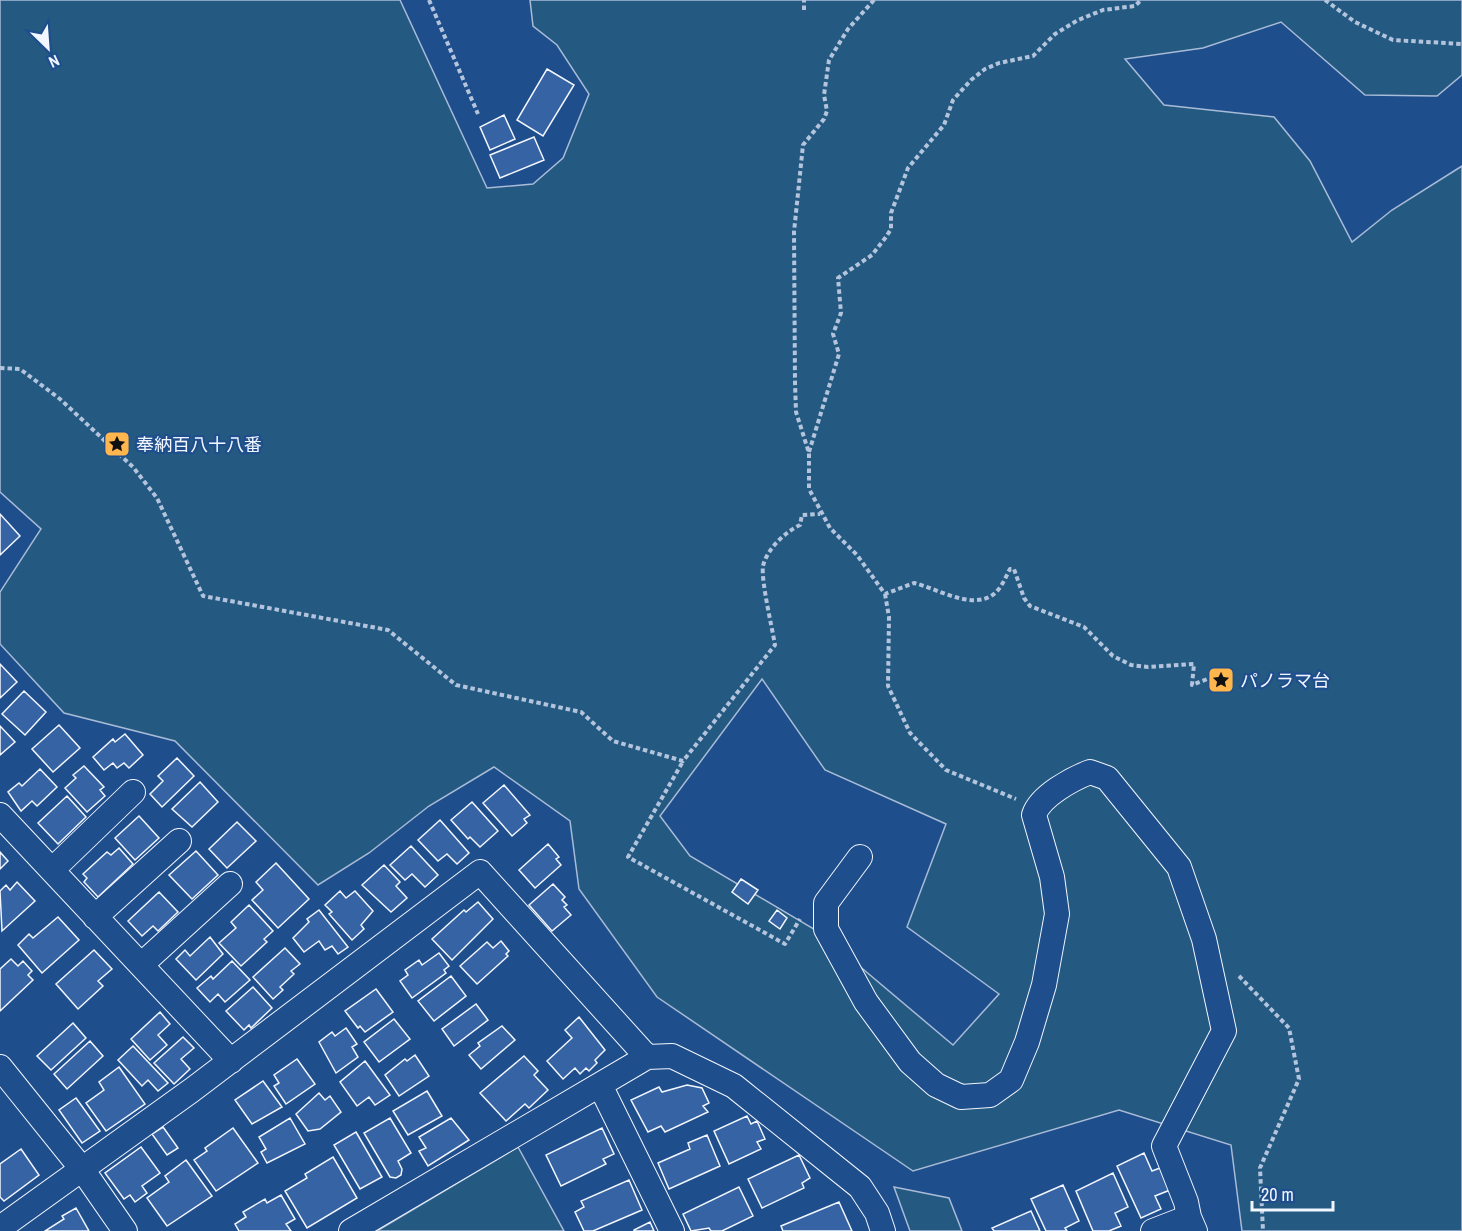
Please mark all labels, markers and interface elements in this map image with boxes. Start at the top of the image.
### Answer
north arrow [18,18,78,78]
text: N [45,50,63,74]
place icon: 奉納百八十八番 [102,429,132,459]
place label: 奉納百八十八番 [136,432,262,457]
place icon: パノラマ台 [1206,665,1236,695]
place label: パノラマ台 [1240,668,1330,693]
scale bar [1252,1174,1333,1212]
text: 20 m [1261,1182,1294,1207]

